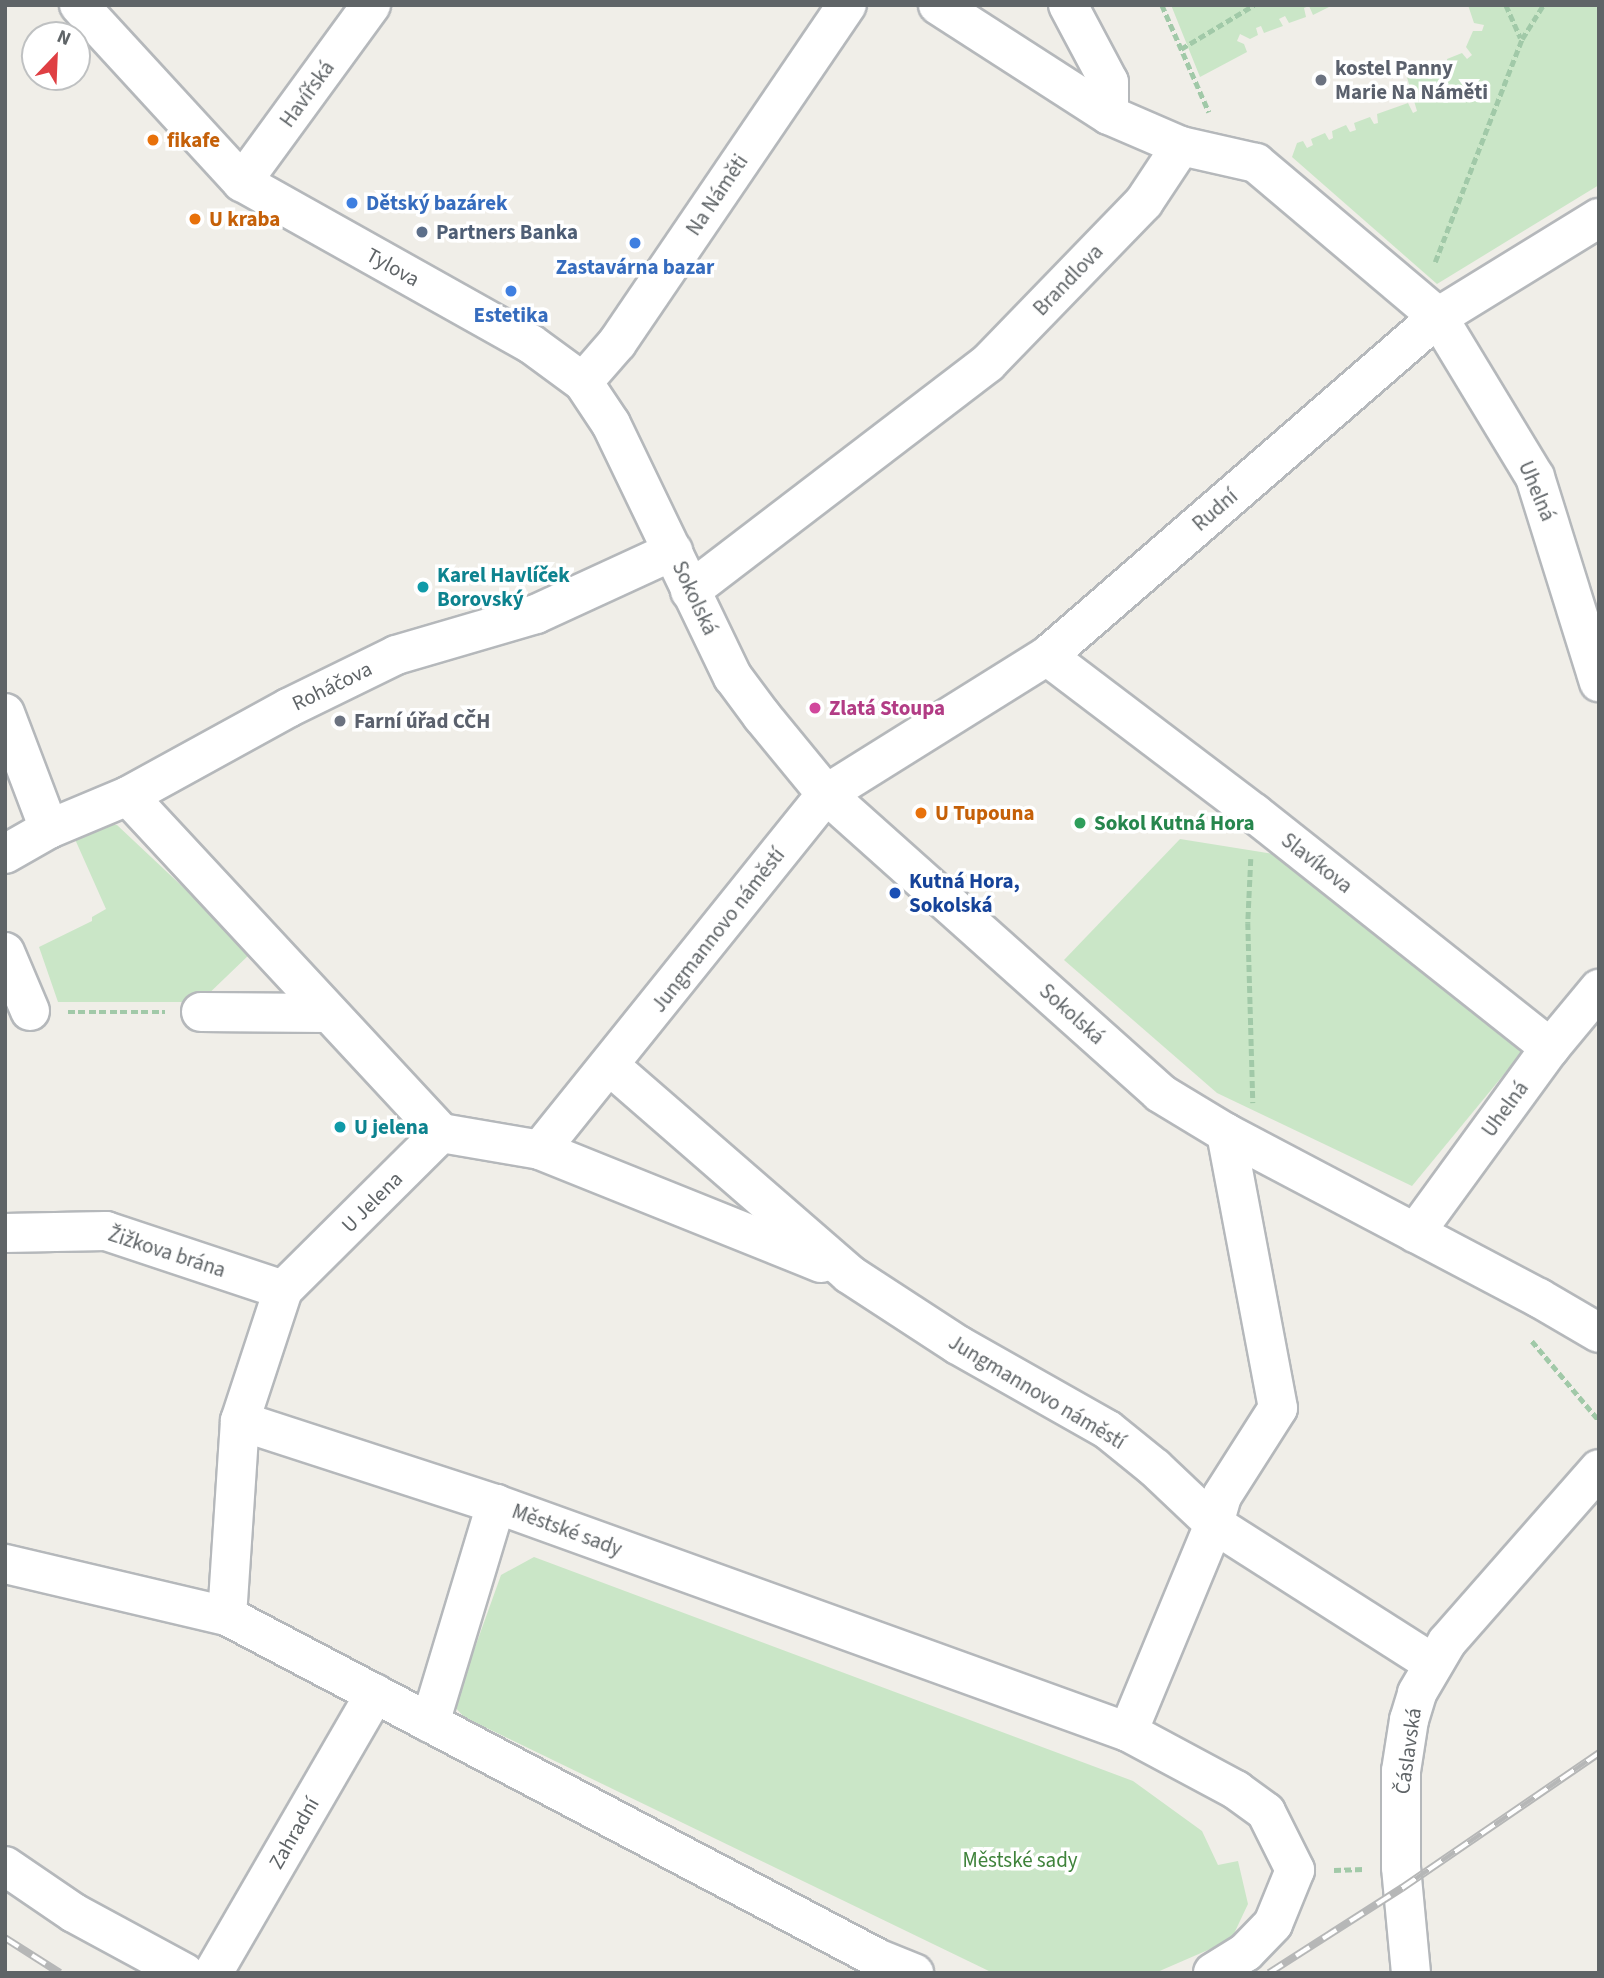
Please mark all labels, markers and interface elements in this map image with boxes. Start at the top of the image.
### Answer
north arrow [21,21,91,91]
text: N [53,23,75,53]
place label: kostel Panny Marie Na Náměti [1335,55,1488,105]
street label: Havířská [274,56,340,132]
marker: kostel Panny Marie Na Náměti [1313,72,1329,88]
place label: fikafe [167,127,220,153]
marker: fikafe [145,132,161,148]
street label: Na Náměti [681,150,753,240]
place label: Dětský bazárek [366,190,508,216]
marker: Dětský bazárek [344,195,360,211]
place label: U kraba [209,206,280,232]
marker: U kraba [187,211,203,227]
place label: Partners Banka [436,219,578,245]
marker: Partners Banka [414,224,430,240]
marker: Zastavárna bazar [627,235,643,251]
street label: Brandlova [1028,239,1108,321]
street label: Tylova [362,242,424,292]
place label: Zastavárna bazar [556,254,714,280]
marker: Estetika [503,283,519,299]
place label: Estetika [474,302,548,328]
street label: Uhelná [1513,457,1561,525]
street label: Rudní [1187,484,1243,536]
street label: Sokolská [667,557,723,639]
place label: Karel Havlíček Borovský [437,562,570,612]
marker: Karel Havlíček Borovský [415,579,431,595]
street label: Roháčova [288,656,376,716]
place label: Zlatá Stoupa [829,695,945,721]
marker: Zlatá Stoupa [807,700,823,716]
place label: Farní úřad CČH [354,708,490,734]
marker: Farní úřad CČH [332,713,348,729]
place label: U Tupouna [935,800,1035,826]
marker: U Tupouna [913,805,929,821]
place label: Sokol Kutná Hora [1094,810,1255,836]
marker: Sokol Kutná Hora [1072,815,1088,831]
street label: Slavíkova [1276,827,1358,899]
street label: Jungmannovo náměstí [646,843,790,1017]
place label: Kutná Hora, Sokolská [909,868,1020,918]
marker: Kutná Hora, Sokolská [887,885,903,901]
street label: Sokolská [1034,978,1110,1050]
street label: Uhelná [1476,1076,1534,1142]
place label: U jelena [354,1114,429,1140]
marker: U jelena [332,1119,348,1135]
street label: U Jelena [336,1166,408,1238]
street label: Žižkova brána [105,1221,229,1283]
street label: Jungmannovo náměstí [944,1329,1130,1455]
street label: Městské sady [509,1498,625,1562]
street label: Čáslavská [1389,1706,1427,1796]
street label: Zahradní [263,1793,325,1873]
park label: Městské sady [962,1847,1078,1873]

